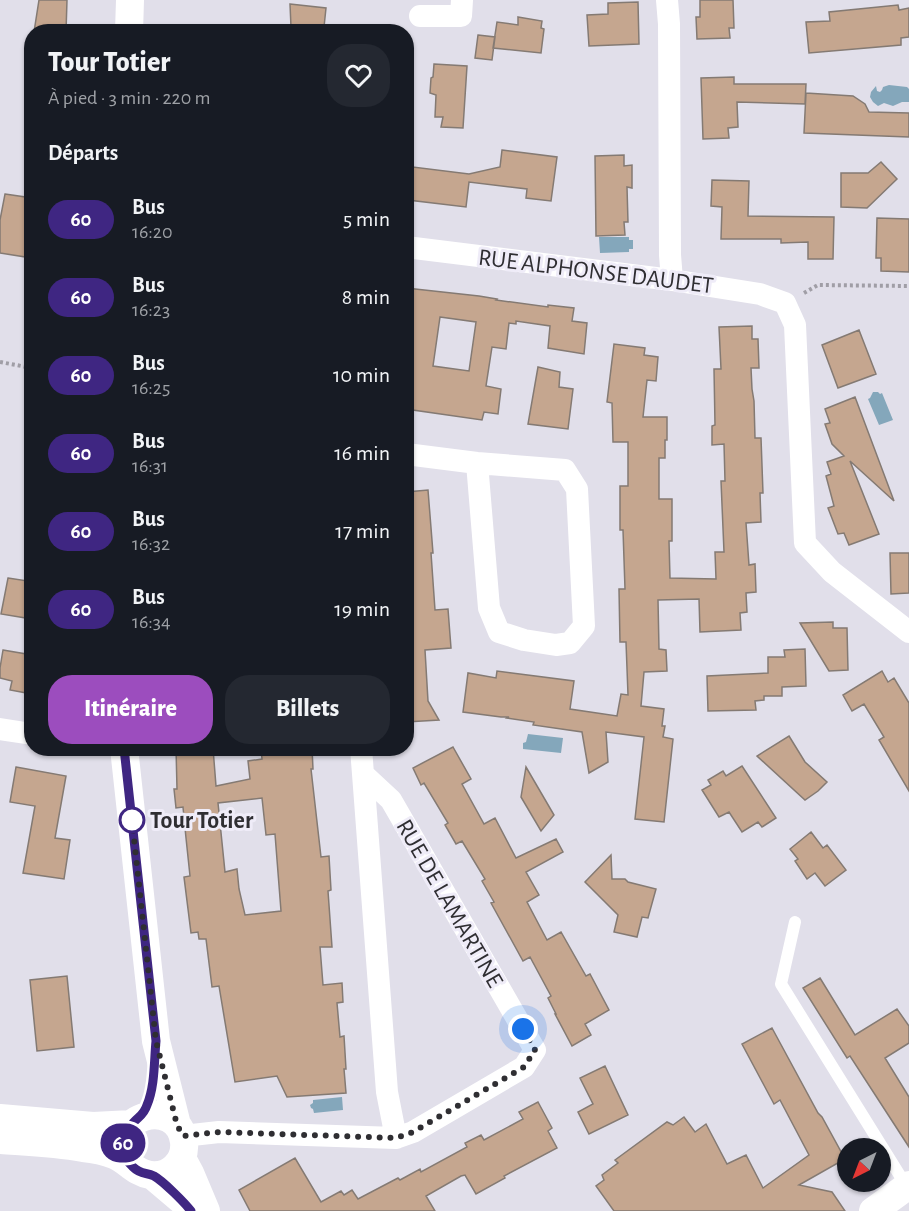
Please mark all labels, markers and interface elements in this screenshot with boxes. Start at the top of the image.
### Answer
button: heart [327,44,390,107]
text: Tour Totier [48,49,170,77]
text: À pied · 3 min · 220 m [48,88,211,108]
text: Départs [48,142,118,164]
text: Bus [132,196,165,218]
text: 5 min [343,208,390,230]
text: 60 [70,209,92,230]
text: 16:20 [132,222,173,242]
street label: RUE ALPHONSE DAUDET [477,246,715,298]
text: Bus [132,274,165,296]
text: 8 min [342,286,390,308]
text: 60 [70,287,92,308]
text: 16:23 [132,300,170,320]
text: Bus [132,352,165,374]
text: 10 min [333,364,390,386]
text: 60 [70,365,92,386]
text: 16:25 [132,378,170,398]
text: Bus [132,430,165,452]
text: 16 min [334,442,390,464]
text: 60 [70,443,92,464]
text: 16:31 [132,456,168,476]
text: Bus [132,508,165,530]
text: 17 min [335,520,390,542]
text: 60 [70,521,92,542]
text: 16:32 [132,534,170,554]
text: Bus [132,586,165,608]
text: 19 min [334,598,390,620]
text: 60 [70,599,92,620]
text: 16:34 [132,612,171,632]
button: Itinéraire [48,675,213,744]
button: Billets [225,675,390,744]
marker: Tour Totier [119,807,145,833]
place label: Tour Totier [150,809,254,833]
street label: RUE DE LAMARTINE [391,815,507,992]
your location [508,1014,538,1044]
line badge: 60 [96,1124,150,1162]
text: 60 [112,1133,134,1154]
north arrow [837,1138,891,1192]
map controls [837,1138,891,1192]

